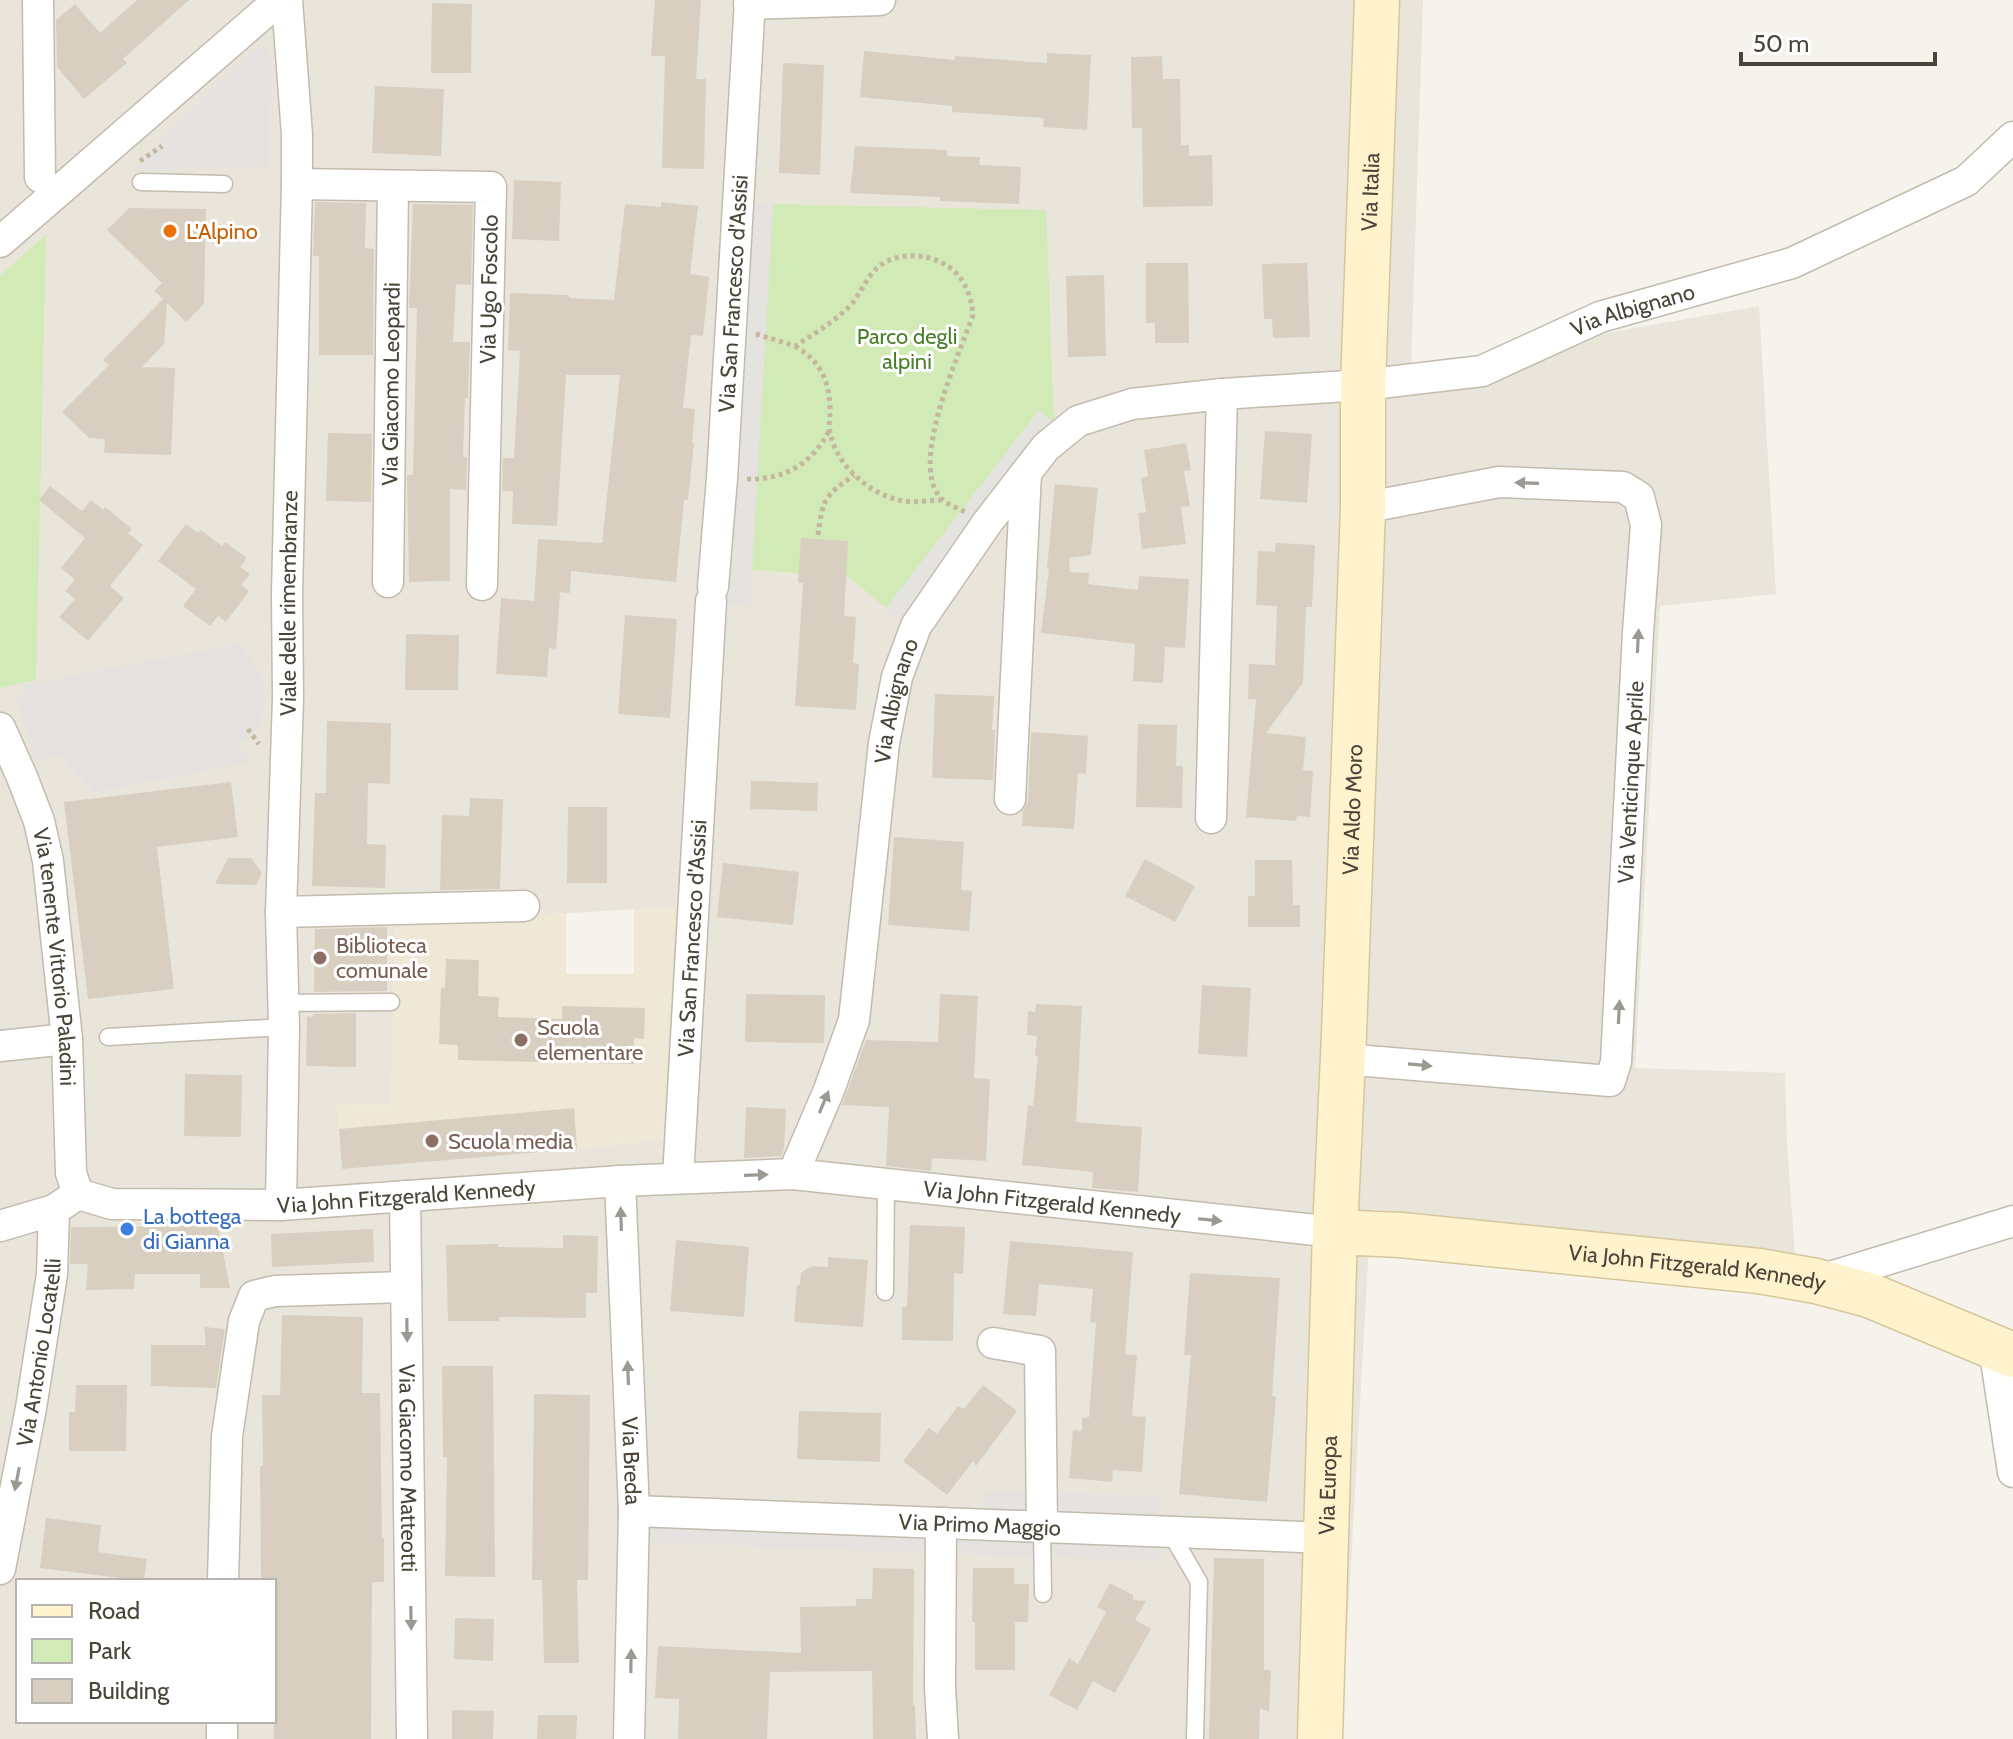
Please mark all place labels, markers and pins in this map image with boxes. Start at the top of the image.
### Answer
place label: L'Alpino [186,218,258,245]
marker: L'Alpino [161,222,179,240]
place label: Biblioteca comunale [336,932,428,984]
marker: Biblioteca comunale [311,949,329,967]
place label: Scuola elementare [537,1014,643,1066]
marker: Scuola elementare [512,1031,530,1049]
place label: Scuola media [448,1128,574,1155]
marker: Scuola media [423,1132,441,1150]
place label: La bottega di Gianna [143,1203,242,1255]
marker: La bottega di Gianna [118,1220,136,1238]

